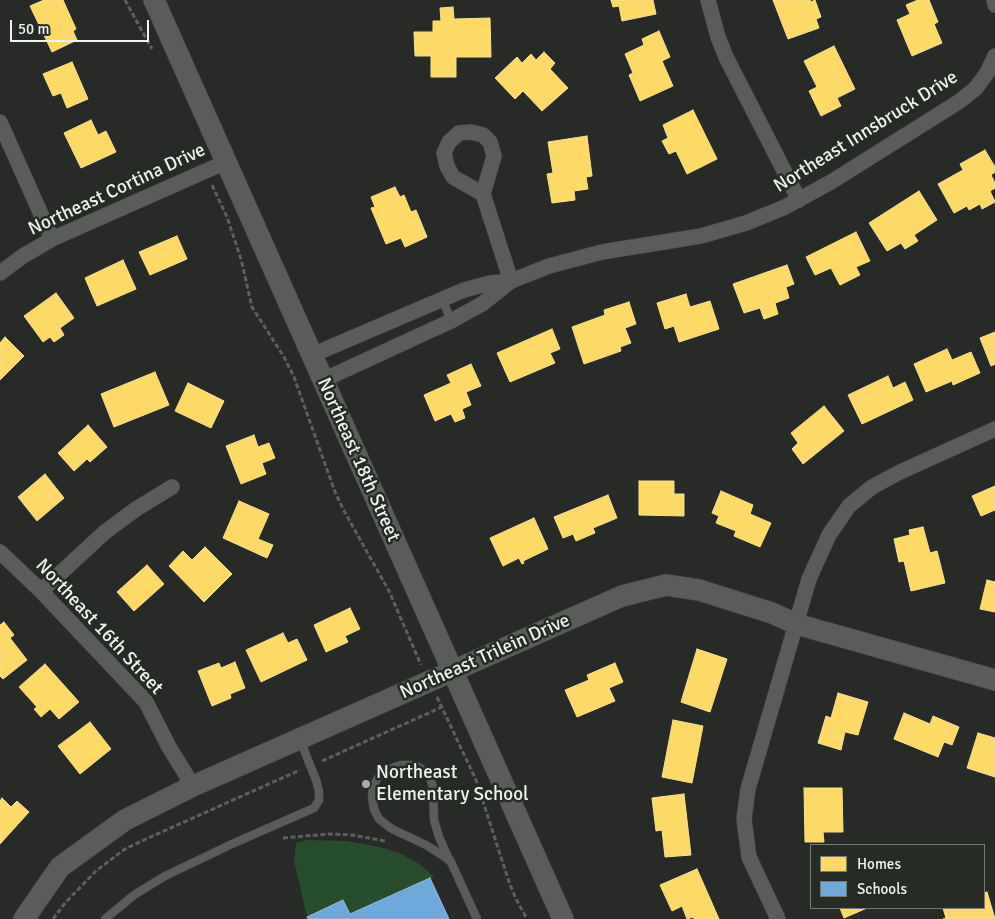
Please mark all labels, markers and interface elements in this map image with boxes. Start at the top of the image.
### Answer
scale bar [12,10,151,42]
text: 50 m [18,20,49,38]
street label: Northeast Innsbruck Drive [770,66,962,198]
street label: Northeast Cortina Drive [25,139,209,241]
street label: Northeast 18th Street [312,375,404,545]
street label: Northeast 16th Street [30,555,168,699]
street label: Northeast Trilein Drive [397,609,573,705]
place label: Northeast Elementary School [376,762,529,806]
marker: Northeast Elementary School [360,778,372,790]
legend [810,844,985,909]
text: Homes [857,855,901,873]
text: Schools [857,880,907,898]

